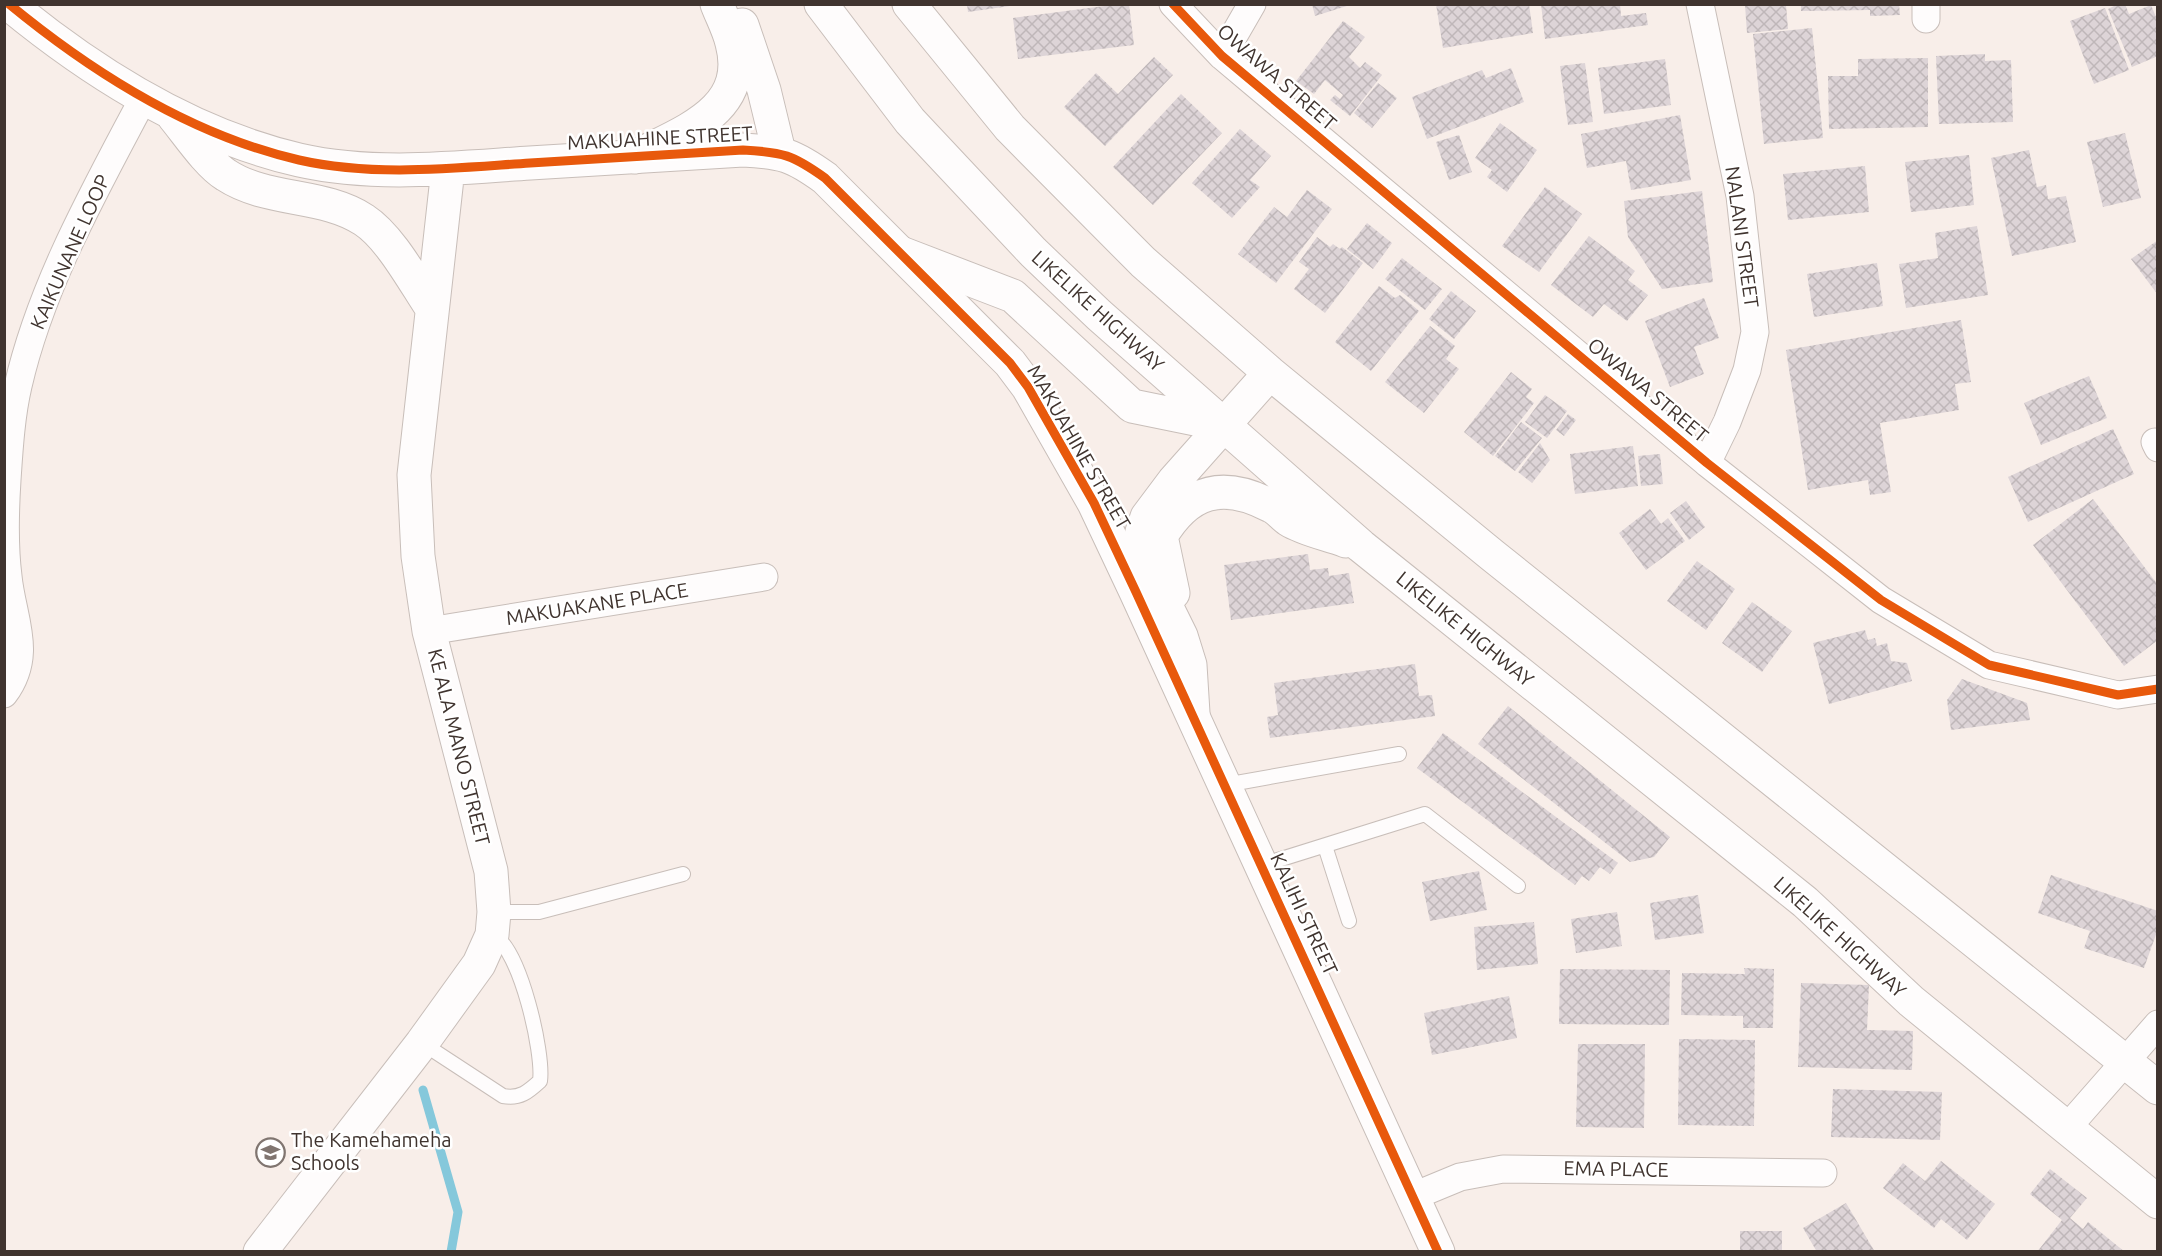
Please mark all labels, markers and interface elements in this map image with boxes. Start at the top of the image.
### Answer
street label: OWAWA STREET [1213,19,1341,135]
street label: MAKUAHINE STREET [567,121,753,154]
street label: NALANI STREET [1721,165,1764,309]
street label: KAIKUNANE LOOP [25,171,114,333]
street label: LIKELIKE HIGHWAY [1028,245,1169,376]
street label: OWAWA STREET [1583,333,1713,447]
street label: MAKUAHINE STREET [1023,360,1136,533]
street label: LIKELIKE HIGHWAY [1392,566,1539,691]
street label: MAKUAKANE PLACE [504,578,690,629]
street label: KE ALA MANO STREET [424,646,495,848]
street label: KALIHI STREET [1266,849,1343,979]
street label: LIKELIKE HIGHWAY [1770,871,1911,1002]
place label: The Kamehameha Schools [291,1128,452,1174]
school or university icon: The Kamehameha Schools [254,1136,286,1168]
street label: EMA PLACE [1563,1156,1669,1181]

